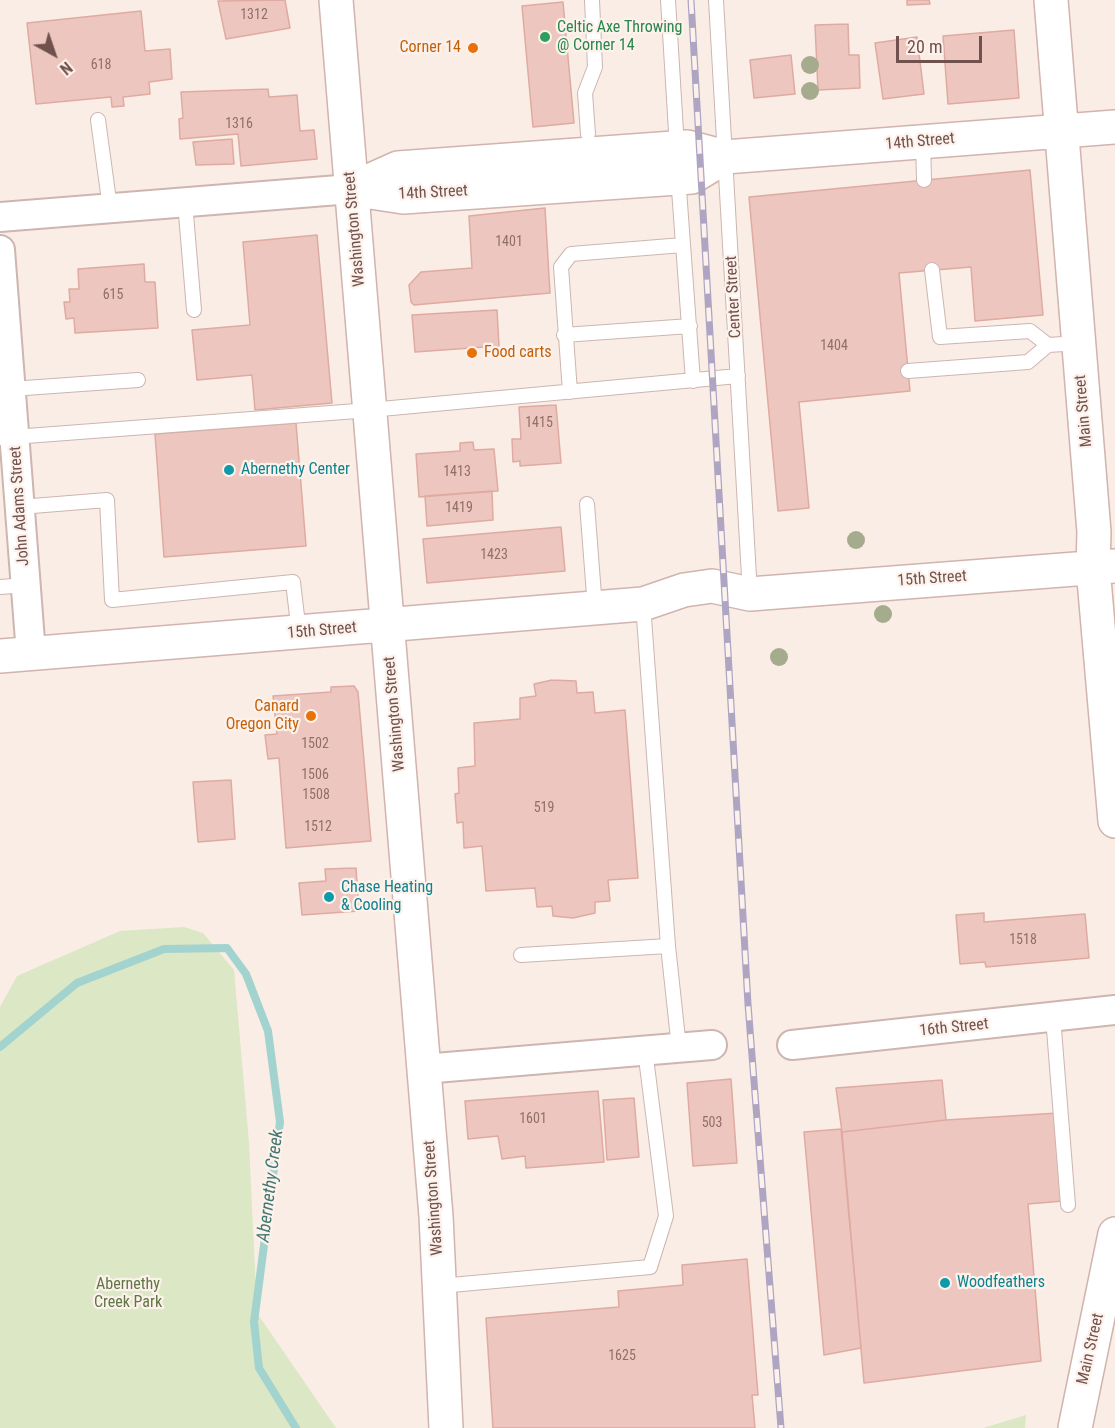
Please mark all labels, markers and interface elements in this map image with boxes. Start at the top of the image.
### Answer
house number: 1312 [240,7,268,23]
place label: Celtic Axe Throwing @ Corner 14 [557,18,682,56]
north arrow [24,24,84,84]
scale bar [899,24,984,62]
marker: Celtic Axe Throwing @ Corner 14 [538,30,552,44]
text: 20 m [907,36,942,57]
place label: Corner 14 [399,38,461,58]
marker: Corner 14 [466,41,480,55]
house number: 618 [91,57,111,73]
text: N [56,58,76,79]
house number: 1316 [225,116,253,132]
street label: 14th Street [885,129,955,155]
street label: Washington Street [340,171,370,287]
street label: 14th Street [398,182,468,204]
house number: 1401 [495,234,523,250]
street label: Center Street [722,255,746,339]
house number: 615 [103,287,123,303]
house number: 1404 [820,338,848,354]
place label: Food carts [484,343,552,363]
marker: Food carts [465,346,479,360]
street label: Main Street [1071,374,1097,448]
house number: 1415 [525,415,553,431]
street label: John Adams Street [6,445,34,567]
place label: Abernethy Center [241,460,350,480]
marker: Abernethy Center [222,463,236,477]
house number: 1413 [443,464,471,480]
house number: 1419 [445,500,473,516]
house number: 1423 [480,547,508,563]
street label: 15th Street [897,567,967,591]
street label: 15th Street [287,618,357,644]
street label: Washington Street [380,656,410,772]
place label: Canard Oregon City [226,697,299,735]
marker: Canard Oregon City [304,709,318,723]
house number: 1502 [301,736,329,752]
house number: 1506 [301,767,329,783]
house number: 1508 [302,787,330,803]
house number: 519 [534,800,554,816]
house number: 1512 [304,819,332,835]
place label: Chase Heating & Cooling [341,878,433,916]
marker: Chase Heating & Cooling [322,890,336,904]
house number: 1518 [1009,932,1037,948]
street label: 16th Street [918,1015,990,1041]
house number: 1601 [519,1111,547,1127]
house number: 503 [702,1115,722,1131]
water label: Abernethy Creek [253,1129,289,1243]
street label: Washington Street [420,1140,448,1256]
place label: Woodfeathers [957,1273,1045,1293]
park label: Abernethy Creek Park [94,1275,162,1313]
marker: Woodfeathers [938,1276,952,1290]
street label: Main Street [1074,1312,1108,1386]
house number: 1625 [608,1348,636,1364]

